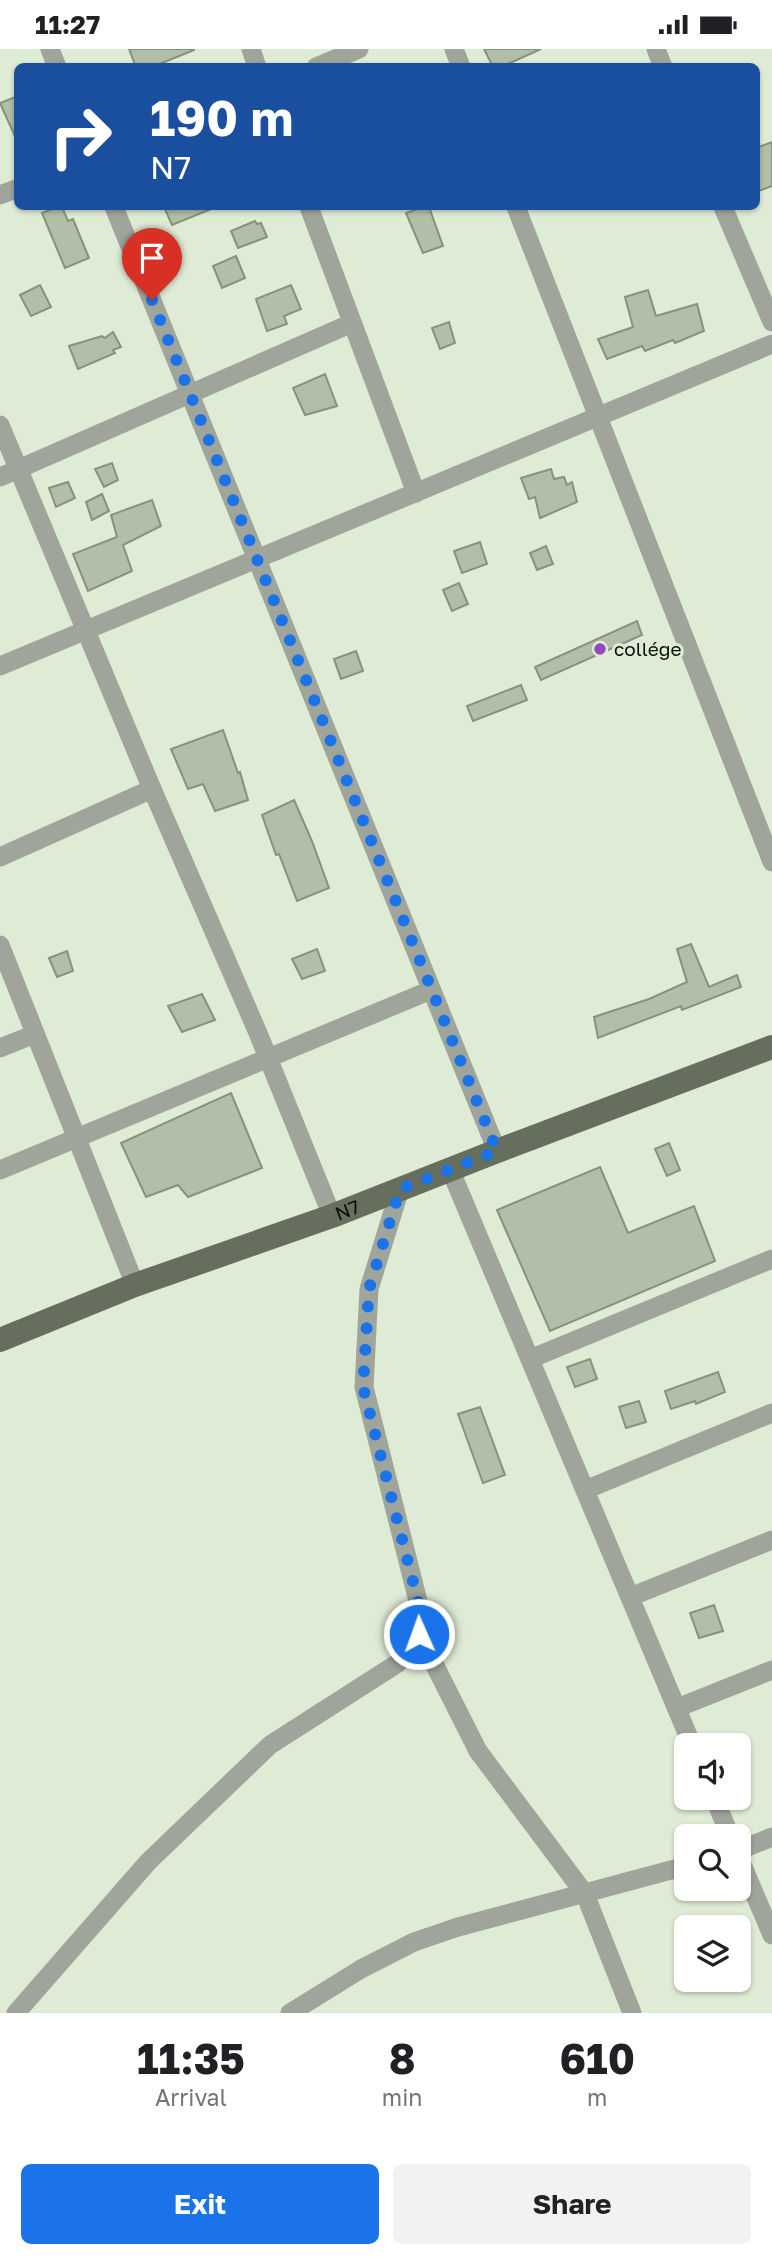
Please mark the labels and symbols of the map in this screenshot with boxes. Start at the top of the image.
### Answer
pin [122,228,182,300]
place label: collége [614,637,681,660]
marker: collége [592,641,608,657]
street label: N7 [332,1194,363,1225]
position arrow [382,1597,456,1671]

